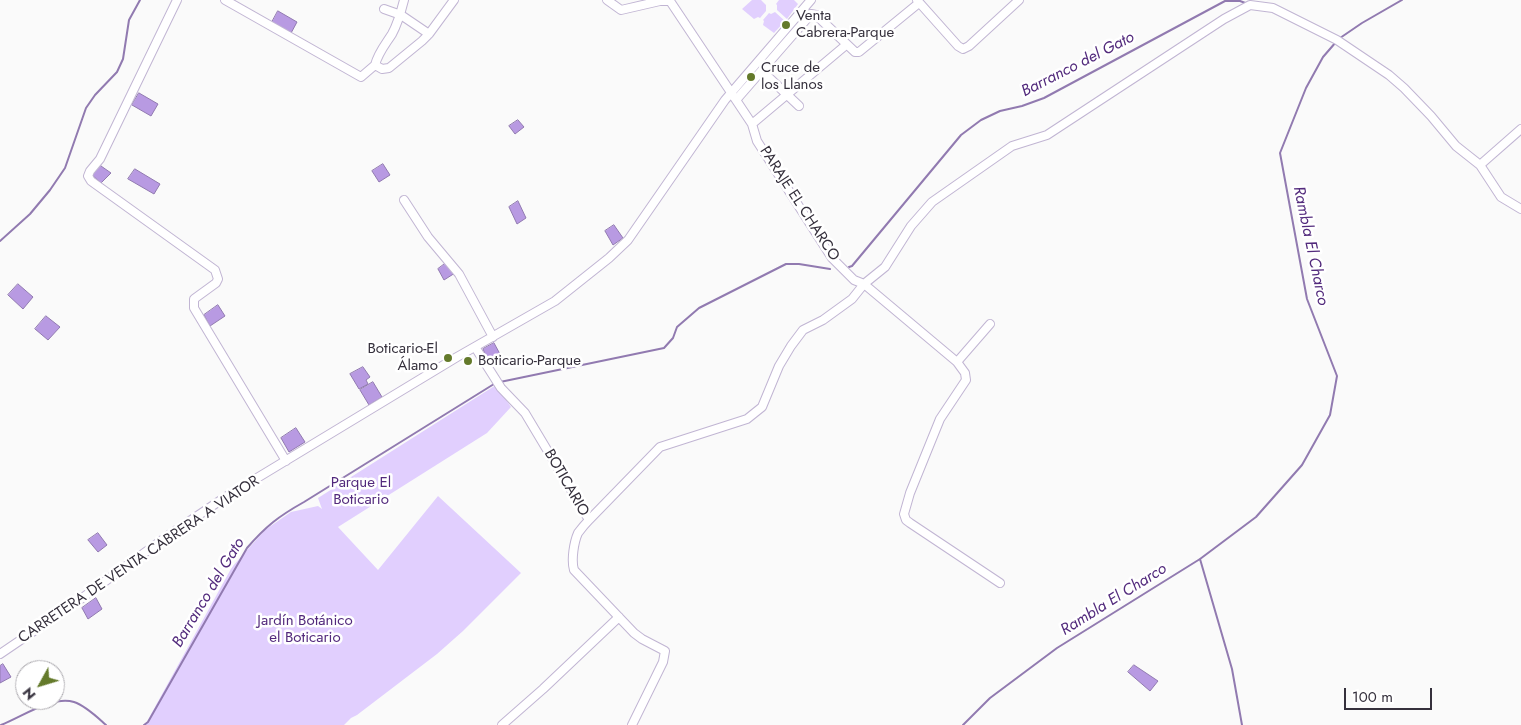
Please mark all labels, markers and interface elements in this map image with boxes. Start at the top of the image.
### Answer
place label: Venta Cabrera-Parque [796,7,894,42]
marker: Venta Cabrera-Parque [780,19,792,31]
water label: Barranco del Gato [1018,28,1138,102]
place label: Cruce de los Llanos [761,59,823,94]
marker: Cruce de los Llanos [745,71,757,83]
street label: PARAJE EL CHARCO [755,143,843,265]
water label: Rambla El Charco [1288,185,1332,307]
place label: Boticario-El Álamo [367,340,438,375]
marker: Boticario-El Álamo [442,352,454,364]
place label: Boticario-Parque [478,352,581,370]
marker: Boticario-Parque [462,355,474,367]
street label: BOTICARIO [540,446,592,520]
street label: CARRETERA DE VENTA CABRERA A VIATOR [15,472,263,648]
park label: Parque El Boticario [331,474,391,509]
water label: Barranco del Gato [169,535,249,651]
water label: Rambla El Charco [1057,560,1171,640]
park label: Jardín Botánico el Boticario [257,612,353,647]
north arrow [15,660,65,710]
scale bar [1346,678,1434,710]
text: N [18,683,40,704]
text: 100 m [1352,686,1393,708]

